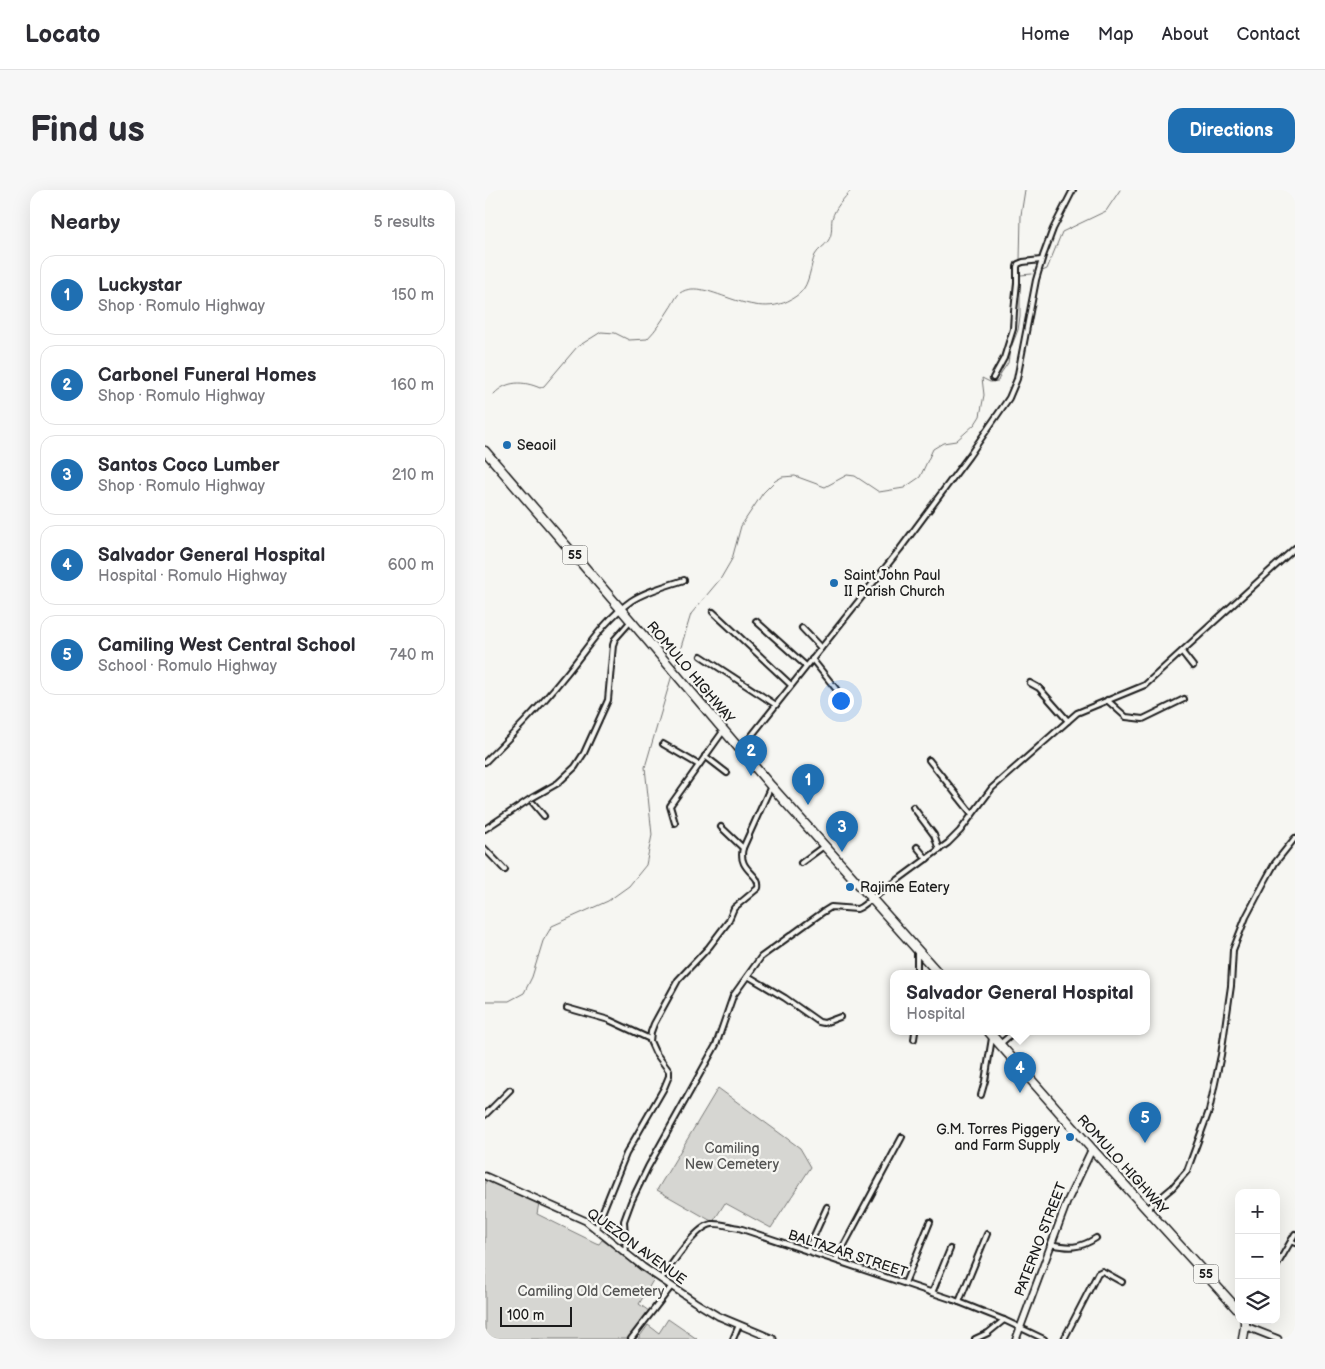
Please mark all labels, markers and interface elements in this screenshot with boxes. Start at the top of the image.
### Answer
text: Locato [25,20,100,49]
text: Home [1021,24,1070,45]
text: Map [1098,24,1134,45]
text: About [1162,24,1209,45]
text: Contact [1237,24,1300,45]
button: Directions [1168,108,1295,153]
text: Find us [30,109,145,152]
text: Nearby [50,210,120,235]
text: 5 results [373,213,435,232]
text: Luckystar [98,274,182,297]
text: 1 [64,286,70,305]
text: 150 m [392,286,434,305]
text: Shop · Romulo Highway [98,297,265,316]
text: Carbonel Funeral Homes [98,364,316,387]
text: 2 [62,376,72,395]
text: 160 m [391,376,434,395]
text: Shop · Romulo Highway [98,387,265,406]
place label: Seaoil [517,437,556,454]
marker: Seaoil [501,439,513,451]
text: Santos Coco Lumber [98,454,280,477]
text: 3 [62,466,72,485]
text: 210 m [392,466,434,485]
text: Shop · Romulo Highway [98,477,265,496]
text: Salvador General Hospital [98,544,325,567]
road number: 55 [563,546,587,564]
text: 4 [62,556,72,575]
text: 600 m [388,556,434,575]
text: Hospital · Romulo Highway [98,567,287,586]
place label: Saint John Paul II Parish Church [844,567,945,600]
marker: Saint John Paul II Parish Church [828,577,840,589]
street label: ROMULO HIGHWAY [643,618,739,727]
text: Camiling West Central School [98,634,356,657]
text: 5 [62,646,72,665]
text: 740 m [389,646,434,665]
text: School · Romulo Highway [98,657,277,676]
your location [828,688,854,714]
pin: 2 [735,735,767,776]
pin: 1 [792,764,824,805]
pin: 3 [826,811,858,852]
place label: Rajime Eatery [860,879,950,896]
marker: Rajime Eatery [844,881,856,893]
popup [890,970,1150,1035]
text: Salvador General Hospital [906,982,1134,1005]
text: Hospital [906,1005,965,1024]
pin: 4 [1004,1052,1036,1093]
pin: 5 [1129,1102,1161,1143]
street label: ROMULO HIGHWAY [1074,1111,1172,1218]
place label: G.M. Torres Piggery and Farm Supply [936,1121,1061,1154]
marker: G.M. Torres Piggery and Farm Supply [1064,1131,1076,1143]
park label: Camiling New Cemetery [685,1140,780,1173]
street label: PATERNO STREET [1011,1179,1070,1299]
map controls [1235,1189,1280,1324]
button: + [1235,1189,1280,1234]
street label: QUEZON AVENUE [584,1205,690,1288]
street label: BALTAZAR STREET [786,1226,910,1281]
button: − [1235,1234,1280,1279]
road number: 55 [1193,1264,1219,1284]
button: layers [1235,1279,1280,1324]
park label: Camiling Old Cemetery [518,1283,665,1300]
scale bar [500,1304,573,1327]
text: 100 m [507,1307,544,1324]

